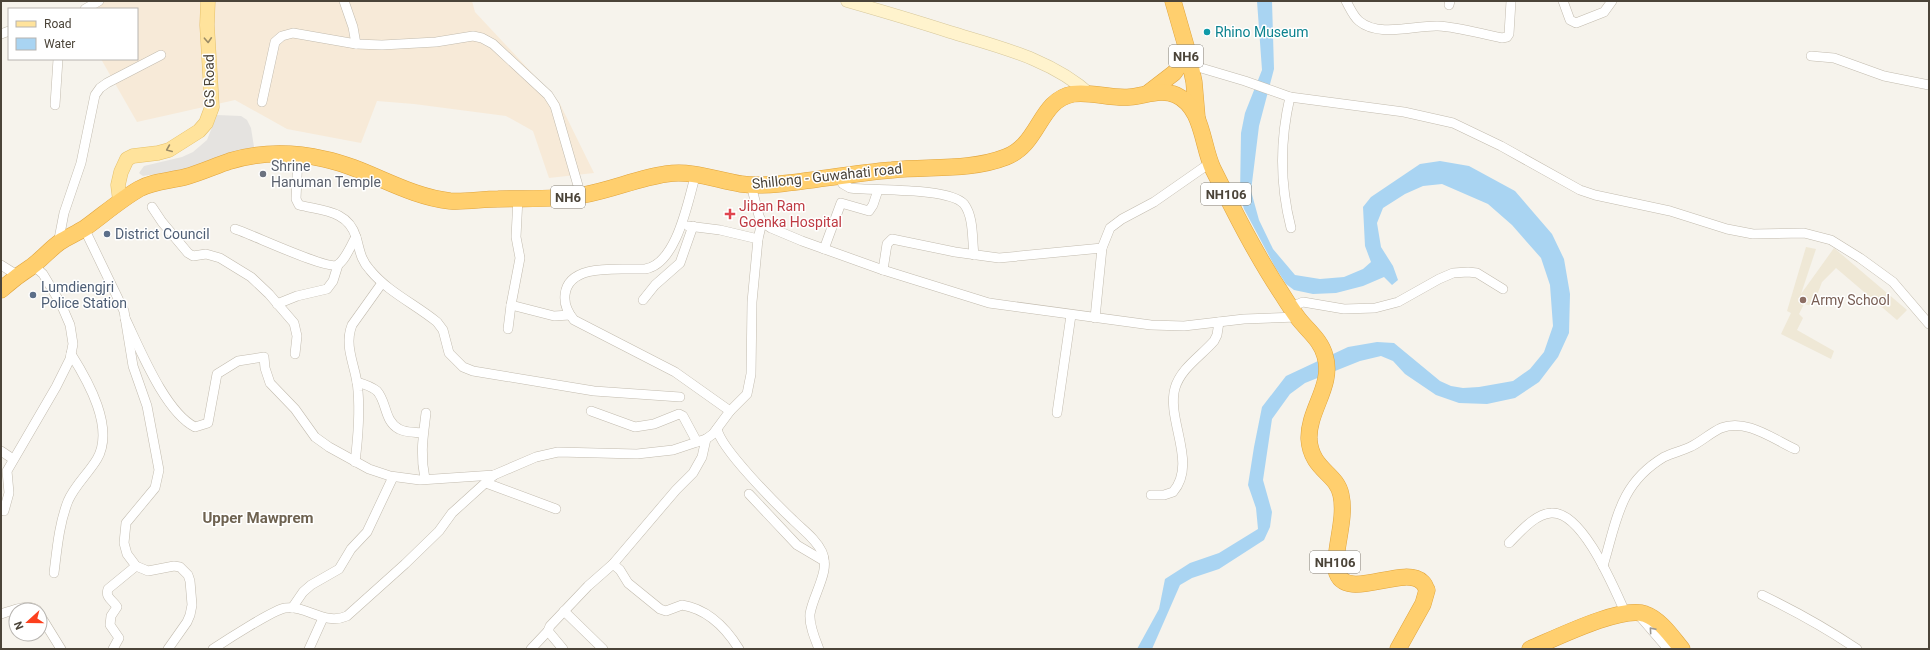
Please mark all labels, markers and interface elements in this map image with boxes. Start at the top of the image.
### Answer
legend [8,8,138,60]
text: Road [44,17,72,31]
place label: Rhino Museum [1215,24,1309,40]
marker: Rhino Museum [1202,27,1212,37]
text: Water [44,37,75,51]
one-way arrow [203,37,212,43]
road number: NH6 [1169,45,1203,67]
street label: GS Road [201,54,217,108]
one-way arrow [165,144,173,152]
place label: Shrine Hanuman Temple [271,158,381,190]
street label: Shillong - Guwahati road [751,160,903,192]
marker: Shrine Hanuman Temple [258,169,268,179]
road number: NH106 [1201,183,1251,205]
road number: NH6 [551,186,585,208]
place label: Jiban Ram Goenka Hospital [739,198,842,230]
marker: Jiban Ram Goenka Hospital [724,208,736,220]
place label: District Council [115,226,210,242]
marker: District Council [102,229,112,239]
place label: Lumdiengjri Police Station [41,279,127,311]
marker: Lumdiengjri Police Station [28,290,38,300]
place label: Army School [1811,292,1890,308]
marker: Army School [1798,295,1808,305]
district label: Upper Mawprem [202,509,314,527]
road number: NH106 [1310,551,1360,573]
north arrow [8,602,48,642]
text: N [12,619,27,631]
one-way arrow [1649,627,1656,635]

